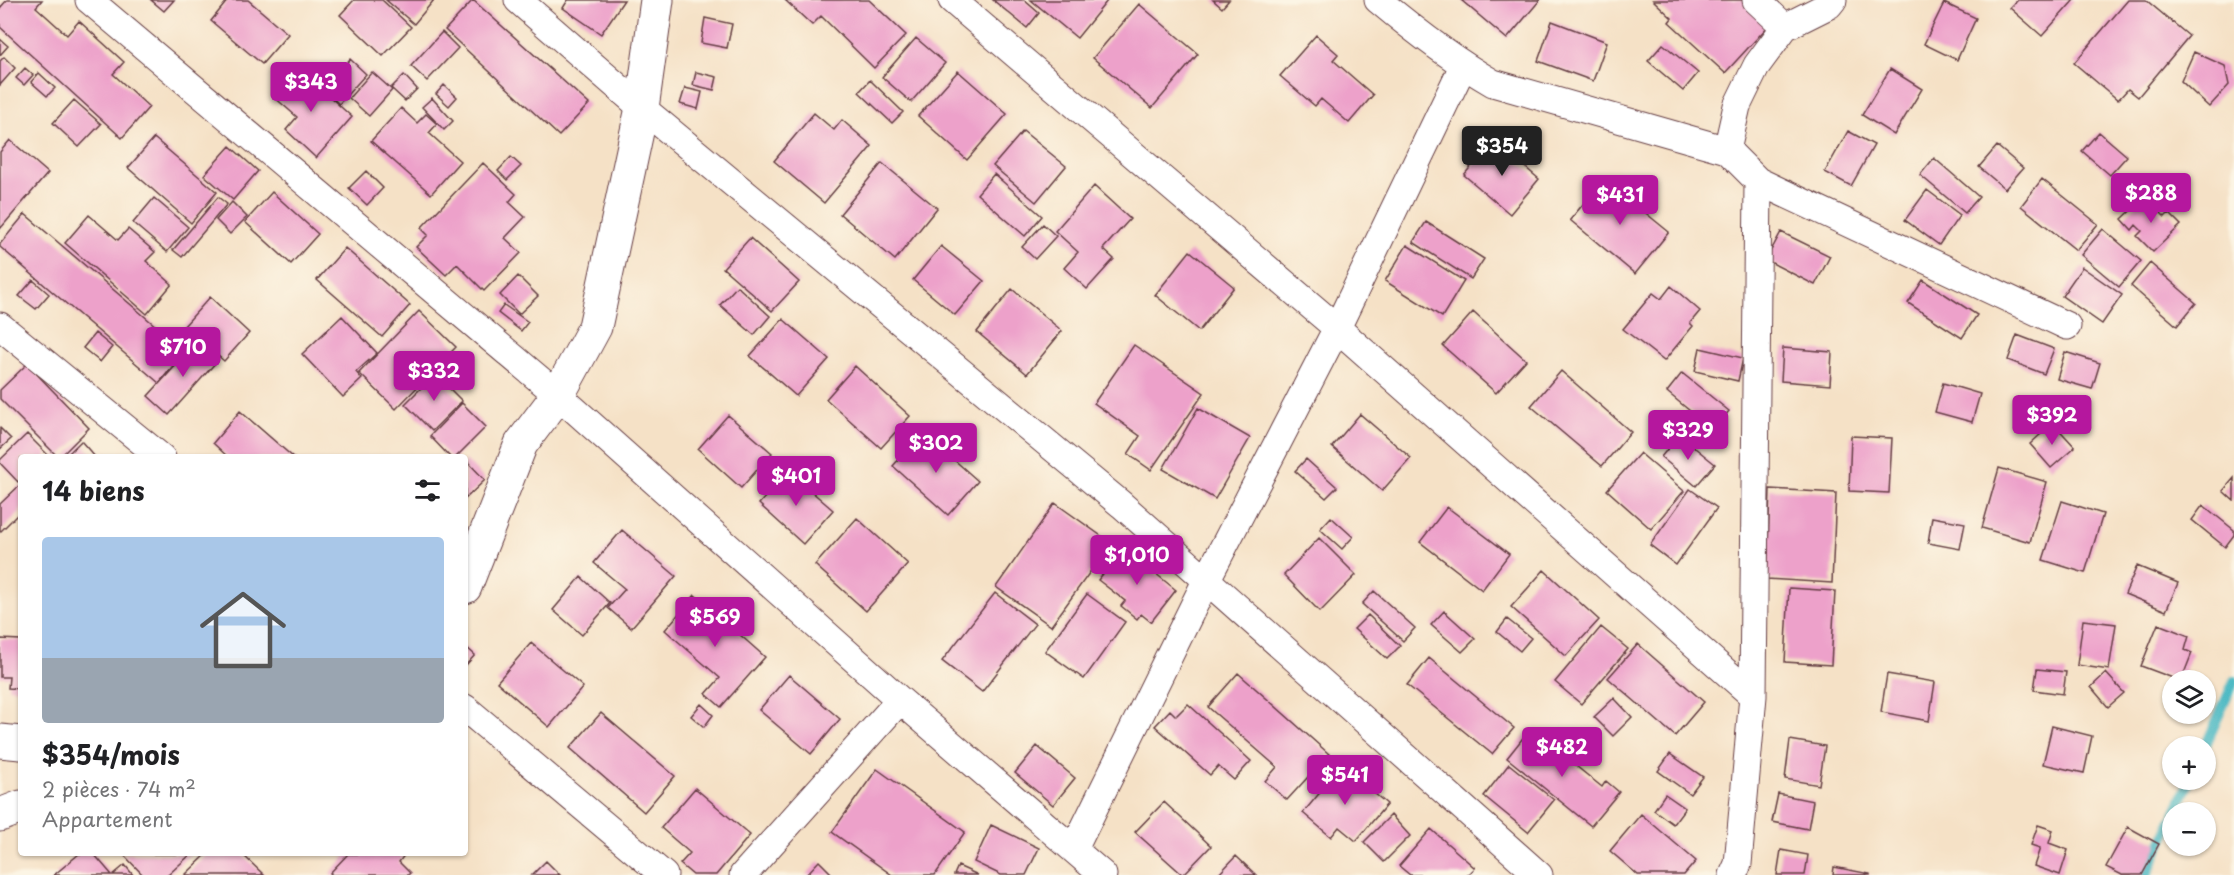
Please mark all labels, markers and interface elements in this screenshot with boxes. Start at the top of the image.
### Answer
pin: $343 [275,62,347,113]
text: $343 [284,66,338,96]
pin: $354 [1466,126,1538,177]
text: $354 [1476,130,1528,160]
pin: $288 [2115,173,2187,224]
pin: $431 [1584,175,1656,226]
text: $288 [2125,177,2177,207]
text: $431 [1596,179,1644,209]
pin: $710 [147,327,219,378]
text: $710 [159,331,207,361]
pin: $332 [398,351,470,402]
text: $332 [408,355,460,385]
pin: $392 [2016,395,2088,446]
text: $392 [2026,399,2078,429]
pin: $329 [1652,410,1724,461]
text: $329 [1662,414,1714,444]
pin: $302 [900,423,972,474]
text: $302 [909,427,963,457]
pin: $401 [760,456,832,507]
text: $401 [771,460,821,490]
text: 14 biens [42,471,145,510]
icon: filters [411,474,444,507]
pin: $1,010 [1088,535,1186,586]
text: $1,010 [1104,539,1170,569]
icon: home [189,576,297,684]
pin: $569 [679,597,751,648]
text: $569 [689,601,741,631]
map controls [2162,670,2216,856]
button: layers [2162,670,2216,724]
pin: $482 [1526,727,1598,778]
text: $482 [1536,731,1588,761]
text: $354/mois [42,735,180,774]
button: + [2162,736,2216,790]
pin: $541 [1309,755,1381,806]
text: $541 [1321,759,1369,789]
text: 2 pièces · 74 m² [42,774,196,804]
button: − [2162,802,2216,856]
text: Appartement [42,804,172,834]

